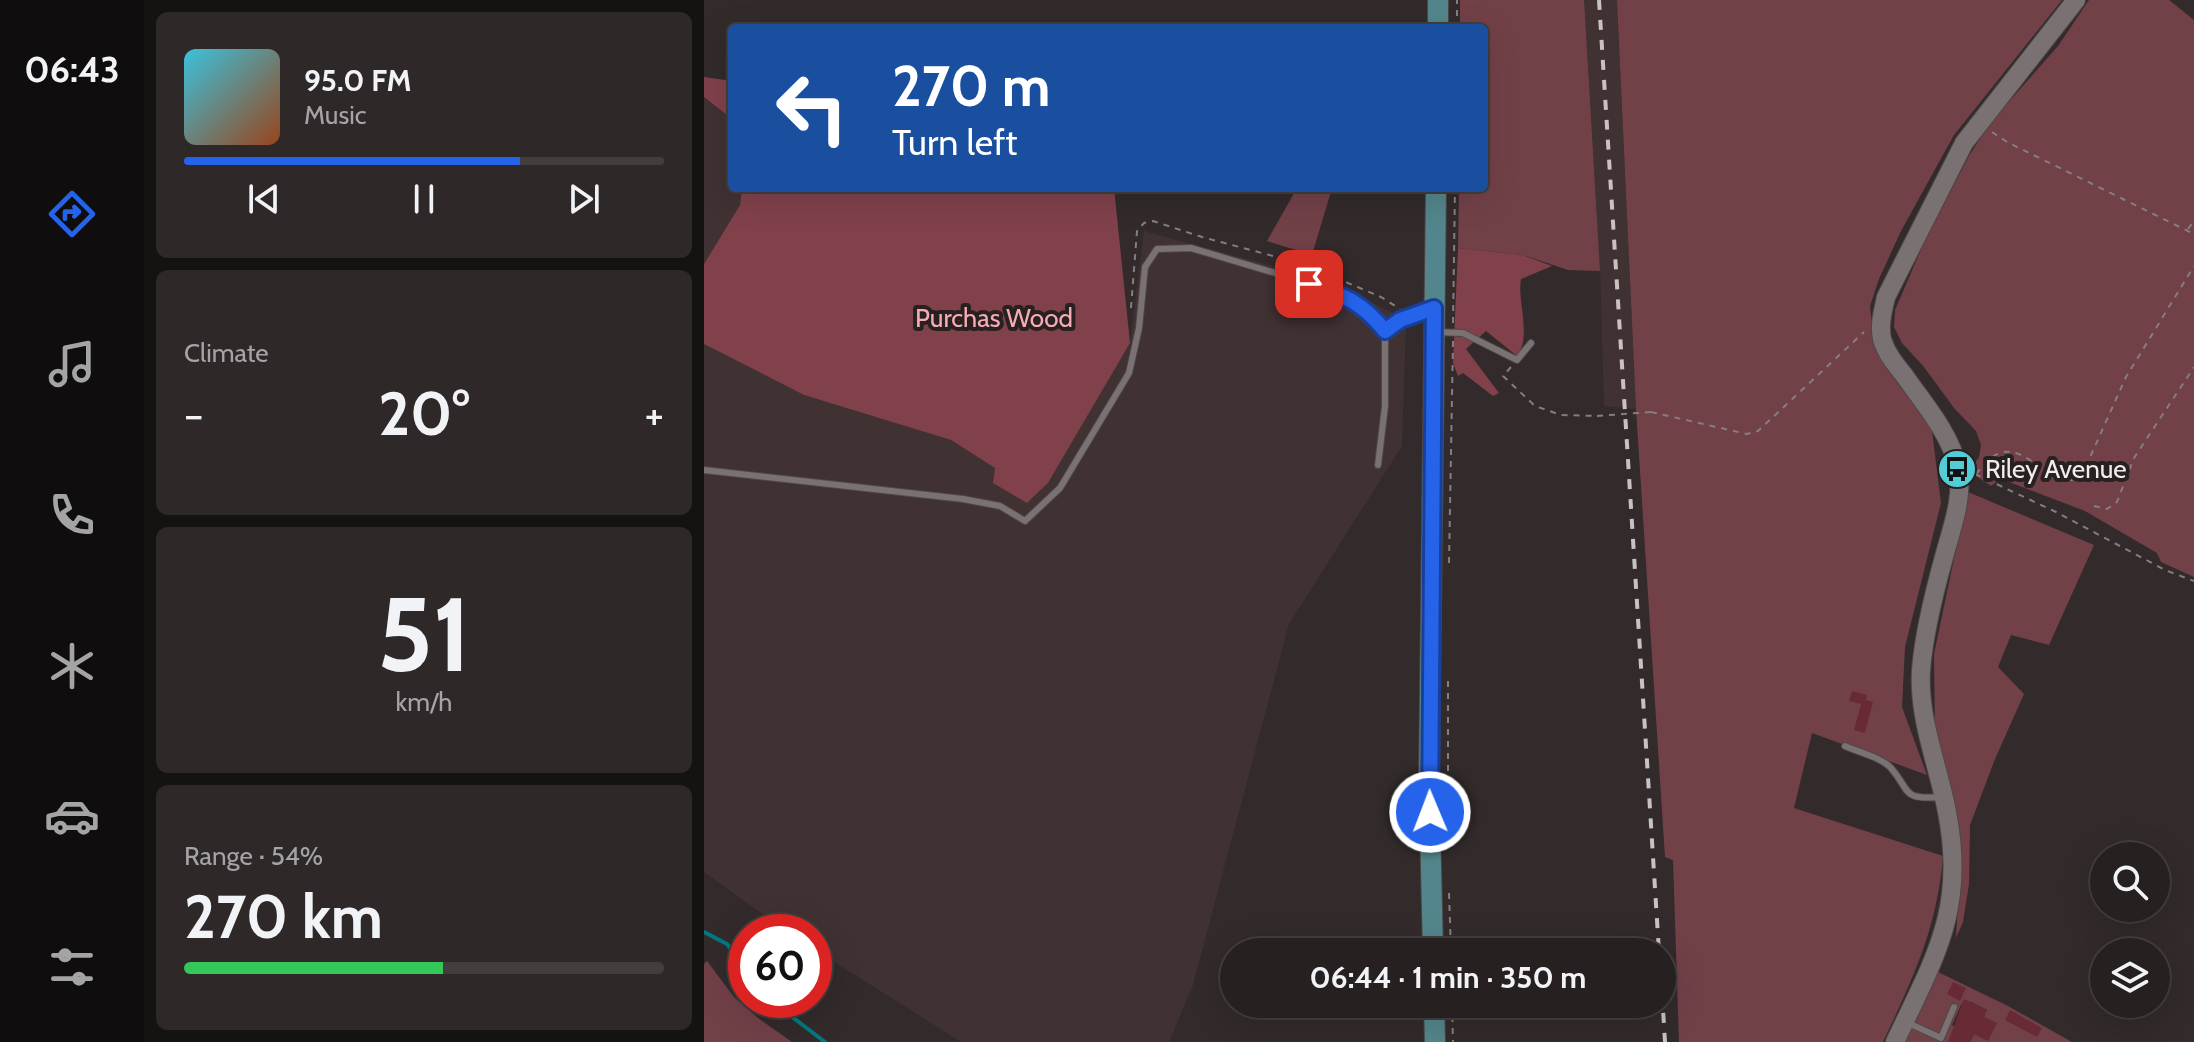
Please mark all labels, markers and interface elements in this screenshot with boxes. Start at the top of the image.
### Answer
text: 06:43 [24,47,120,91]
text: 270 m [892,52,1050,120]
icon: left [760,56,864,160]
text: 95.0 FM [304,62,412,99]
text: Music [304,99,367,131]
text: Turn left [892,120,1017,164]
icon: previous [242,177,286,221]
icon: pause [402,177,446,221]
icon: next [562,177,606,221]
icon: directions [44,186,100,242]
pin [1275,250,1343,318]
icon: arrive [1287,262,1331,306]
park label: Purchas Wood [915,302,1073,334]
icon: music [44,336,100,392]
text: Climate [184,337,269,369]
text: 20° [378,377,470,450]
text: − [184,388,203,441]
text: + [645,388,664,441]
bus stop icon: Riley Avenue [1936,448,1978,490]
place label: Riley Avenue [1985,453,2127,485]
icon: phone [44,487,100,543]
text: 51 [377,571,471,697]
icon: climate [44,638,100,694]
text: km/h [396,686,452,718]
position arrow [1388,770,1472,854]
icon: car [44,788,100,844]
text: Range · 54% [184,840,323,872]
map controls [2090,842,2170,1018]
button: search [2090,842,2170,922]
text: 270 km [184,880,383,953]
speed limit sign: 60 [728,914,832,1018]
button: layers [2090,938,2170,1018]
icon: filters [44,939,100,995]
text: 06:44 · 1 min · 350 m [1310,959,1586,996]

